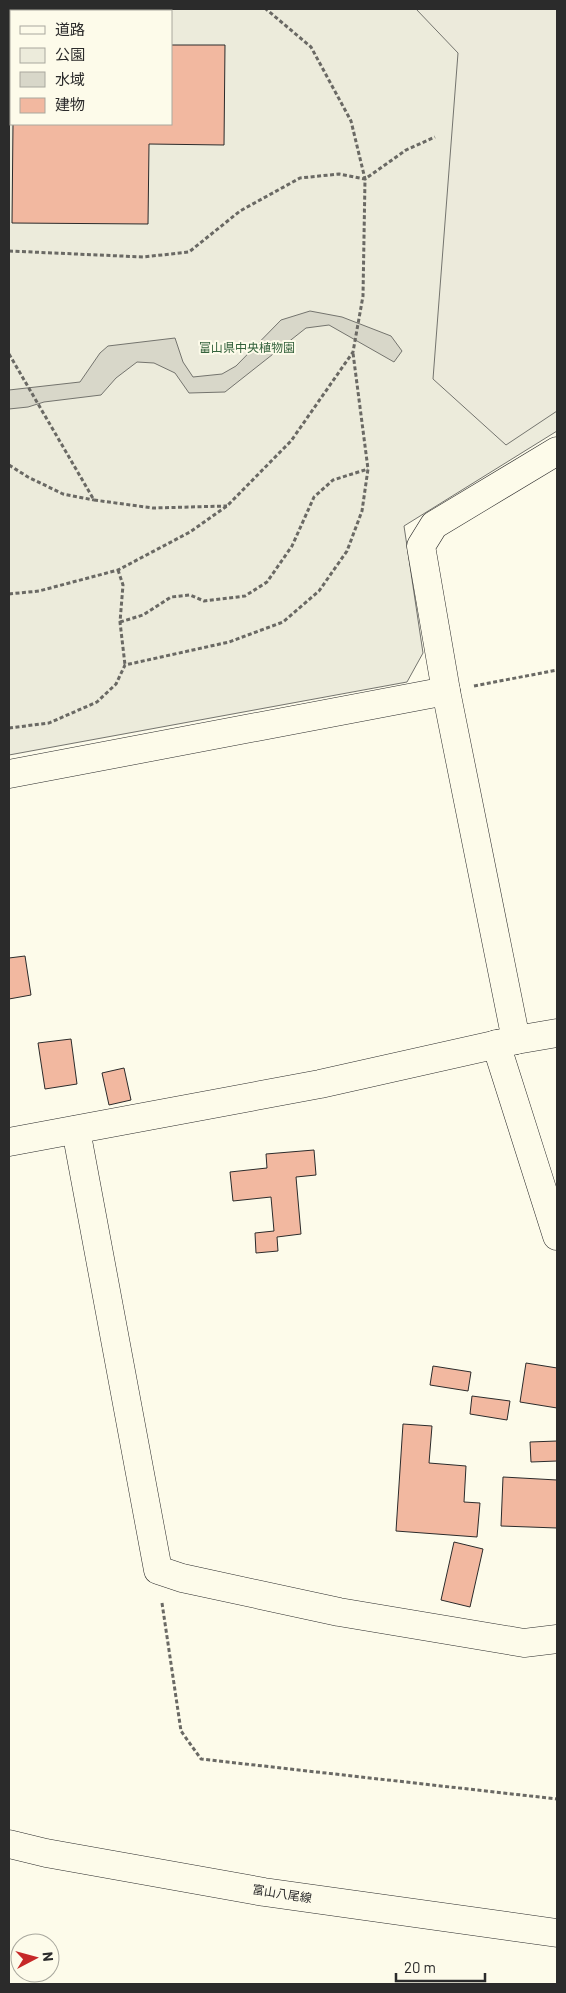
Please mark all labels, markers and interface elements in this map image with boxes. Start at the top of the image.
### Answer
legend [10,10,172,125]
text: 道路 [55,20,85,38]
text: 公園 [55,45,85,63]
text: 水域 [55,70,85,88]
text: 建物 [55,95,85,113]
park label: 富山県中央植物園 [199,340,295,354]
street label: 富山八尾線 [251,1881,313,1905]
north arrow [10,1933,60,1983]
scale bar [396,1950,485,1982]
text: N [39,1951,57,1962]
text: 20 m [404,1958,436,1976]

